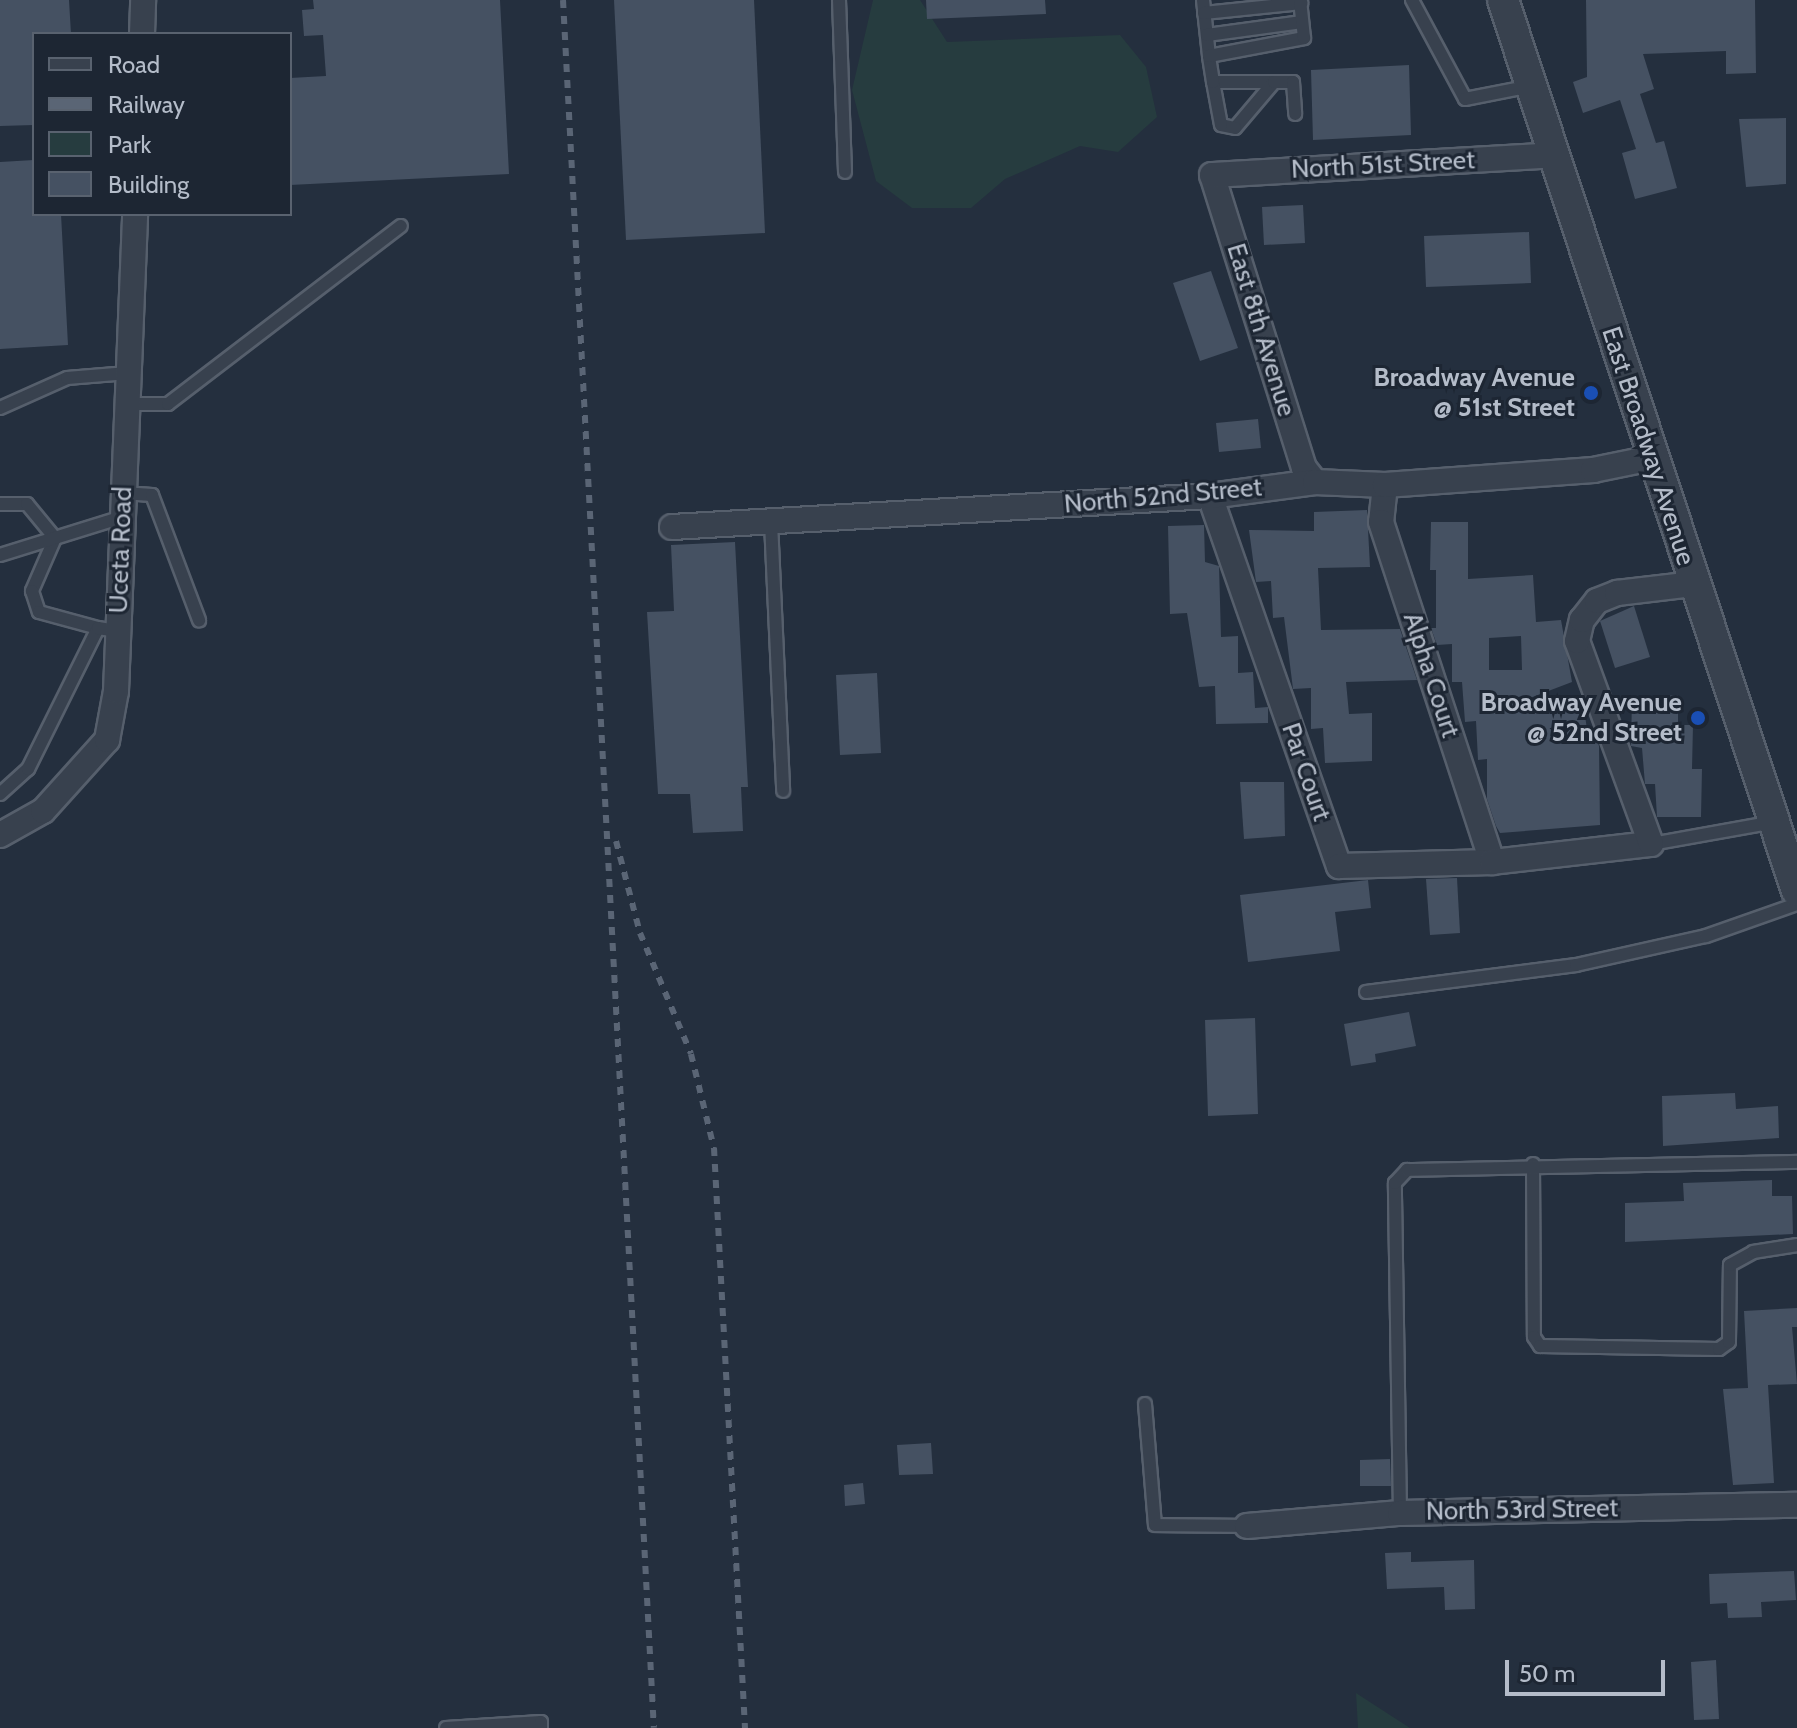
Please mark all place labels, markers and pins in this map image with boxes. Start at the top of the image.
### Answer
place label: Broadway Avenue @ 51st Street [1374,362,1575,424]
marker: Broadway Avenue @ 51st Street [1582,384,1600,402]
place label: Broadway Avenue @ 52nd Street [1481,687,1682,748]
marker: Broadway Avenue @ 52nd Street [1689,709,1707,727]

